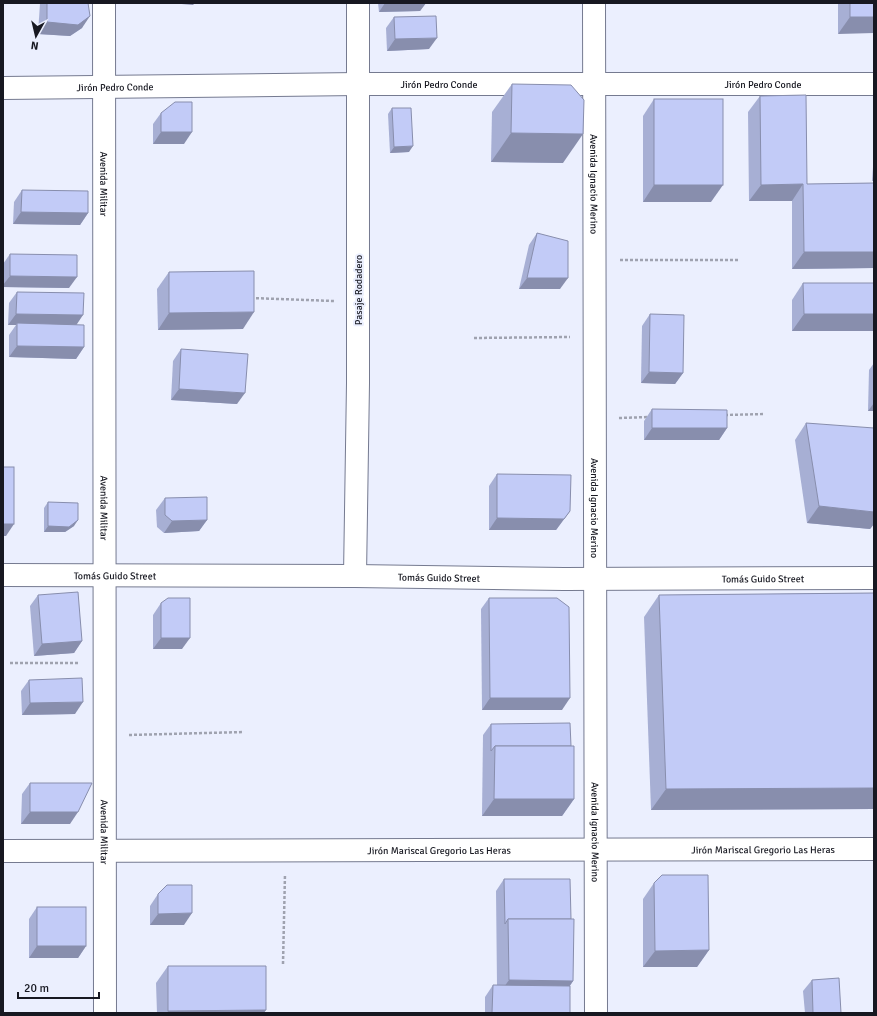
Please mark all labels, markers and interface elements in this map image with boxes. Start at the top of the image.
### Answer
north arrow [16,16,56,56]
text: N [30,38,39,52]
street label: Jirón Pedro Conde [400,79,478,91]
street label: Jirón Pedro Conde [724,79,802,91]
street label: Jirón Pedro Conde [76,81,154,94]
street label: Avenida Ignacio Merino [587,134,599,234]
street label: Avenida Militar [97,152,109,217]
street label: Pasaje Rodadero [353,255,365,325]
street label: Avenida Ignacio Merino [588,458,600,558]
street label: Avenida Militar [97,476,110,541]
street label: Tomás Guido Street [74,570,157,582]
street label: Tomás Guido Street [398,572,481,585]
street label: Tomás Guido Street [722,573,805,585]
street label: Avenida Ignacio Merino [589,782,601,882]
street label: Avenida Militar [98,800,110,865]
street label: Jirón Mariscal Gregorio Las Heras [691,844,835,856]
street label: Jirón Mariscal Gregorio Las Heras [367,845,511,857]
scale bar [18,974,99,1000]
text: 20 m [24,981,49,996]

